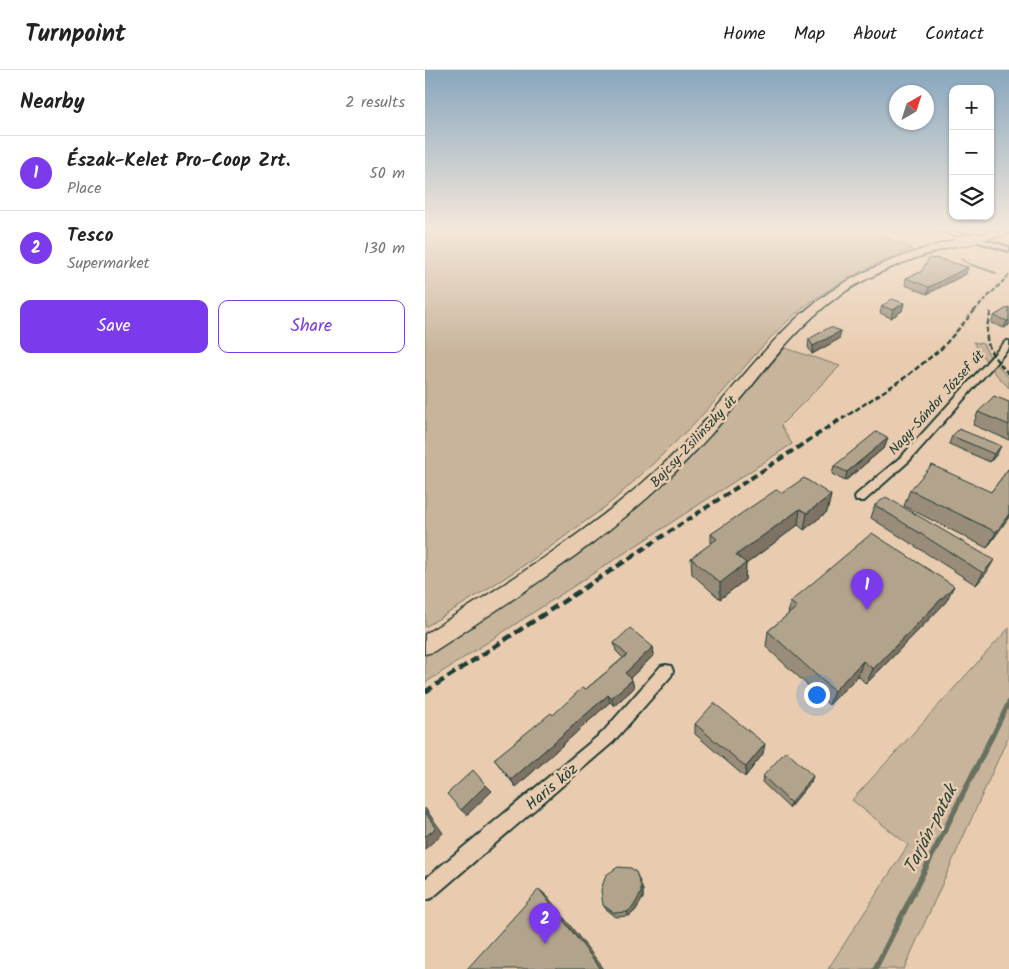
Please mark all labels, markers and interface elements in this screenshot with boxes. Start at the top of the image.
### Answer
text: Turnpoint [25,15,126,54]
text: Home [723,20,766,49]
text: Map [794,20,825,49]
text: About [853,20,897,49]
text: Contact [925,20,984,49]
north arrow [889,85,934,130]
map controls [949,85,994,220]
button: + [949,85,994,130]
text: Nearby [20,86,85,119]
text: 2 results [345,90,405,115]
button: − [949,130,994,175]
text: Észak-Kelet Pro-Coop Zrt. [67,146,290,176]
text: 1 [34,161,38,186]
text: 50 m [369,161,405,186]
button: layers [949,175,994,220]
text: Place [67,176,101,201]
text: Tesco [67,221,113,251]
text: 2 [31,236,41,261]
text: 130 m [364,236,405,261]
text: Supermarket [67,251,150,276]
button: Save [20,300,208,353]
button: Share [218,300,405,353]
street label: Nagy-Sándor József út [883,345,990,460]
street label: Bajcsy-Zsilinszky út [645,390,743,493]
pin: 1 [851,569,883,610]
your location [804,682,830,708]
street label: Haris köz [520,758,584,817]
water label: Tarján-patak [897,778,967,879]
pin: 2 [529,903,561,944]

